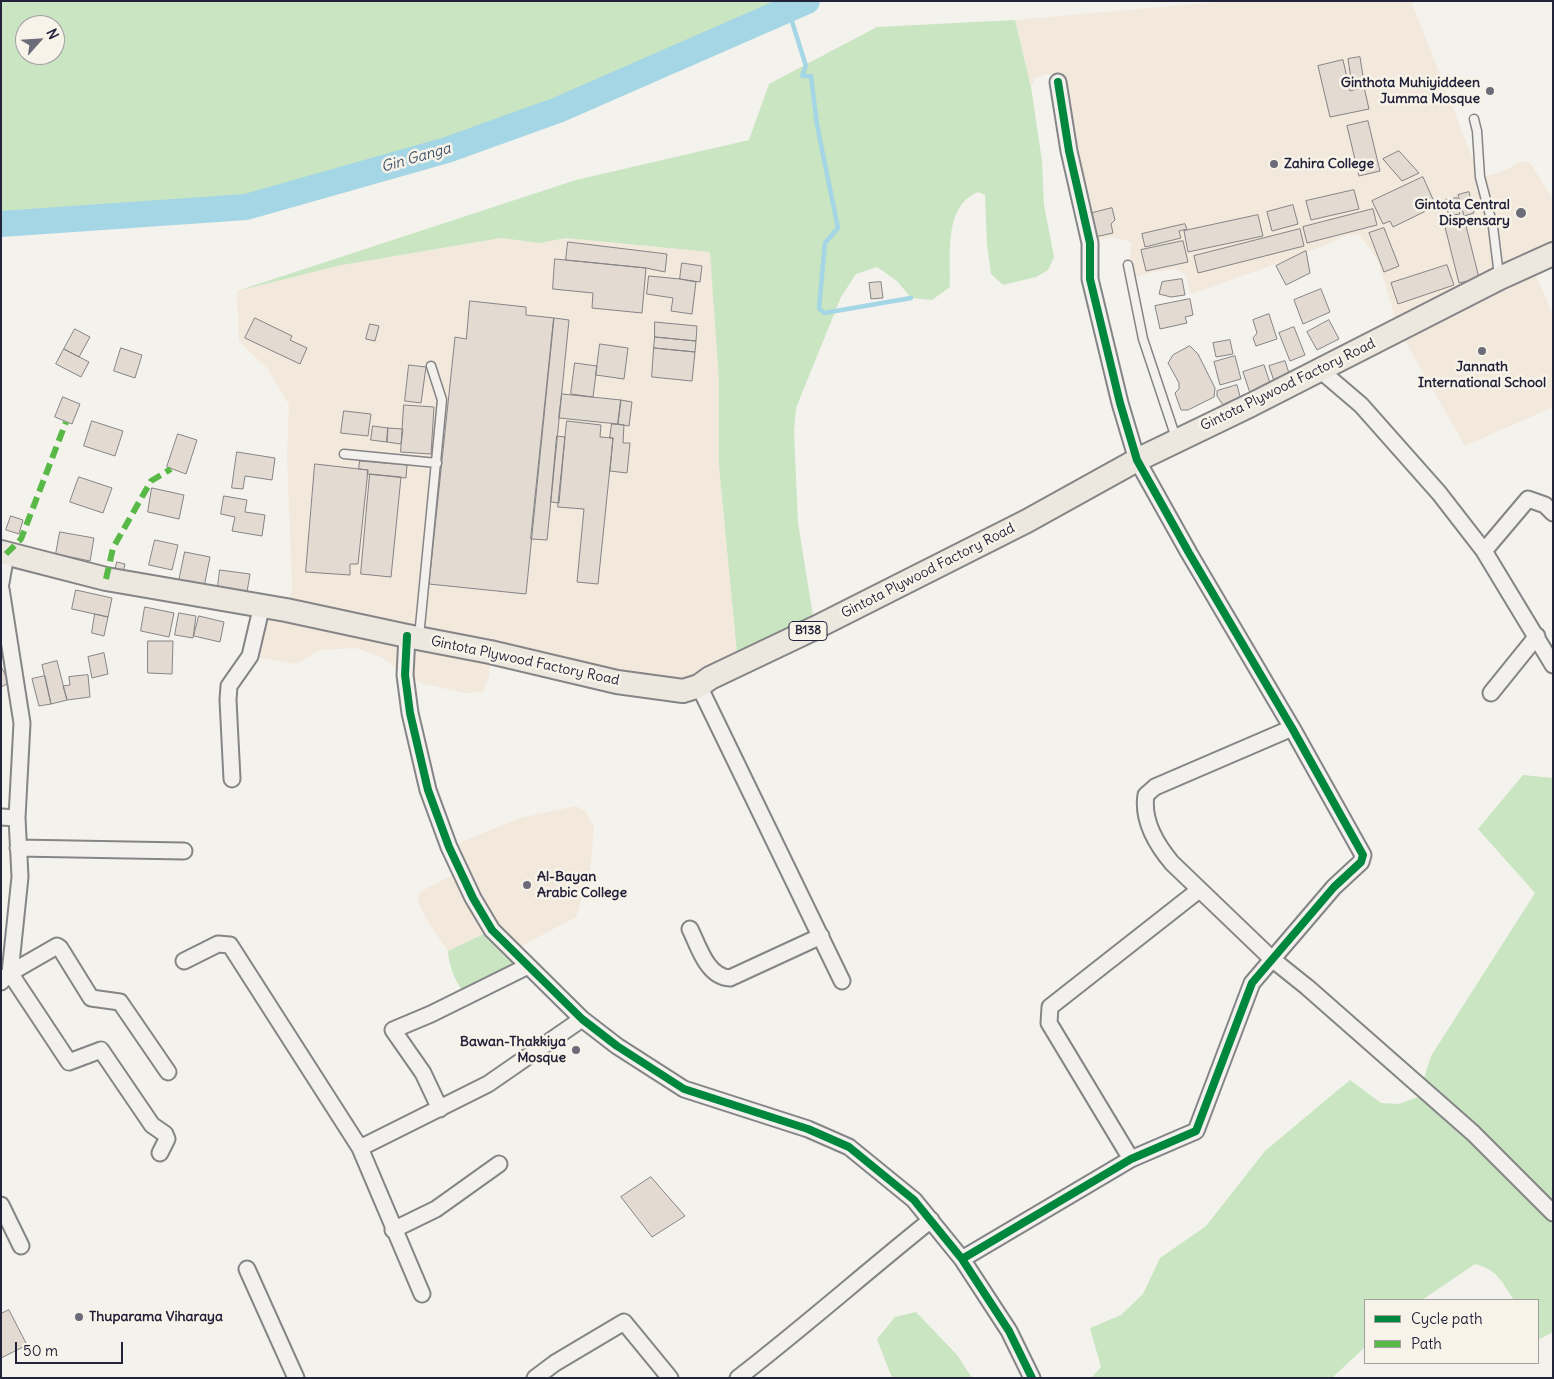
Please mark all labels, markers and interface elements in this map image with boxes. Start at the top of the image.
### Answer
north arrow [15,15,65,65]
text: N [42,26,63,42]
place label: Ginthota Muhiyiddeen Jumma Mosque [1341,75,1480,108]
marker: Ginthota Muhiyiddeen Jumma Mosque [1484,85,1496,97]
water label: Gin Ganga [379,140,453,176]
place label: Zahira College [1284,156,1374,172]
marker: Zahira College [1268,158,1280,170]
place label: Gintota Central Dispensary [1414,197,1510,230]
marker: Gintota Central Dispensary [1514,206,1528,220]
street label: Gintota Plywood Factory Road [1198,335,1378,435]
marker: Jannath International School [1476,345,1488,357]
place label: Jannath International School [1418,359,1546,392]
street label: Gintota Plywood Factory Road [839,520,1017,622]
road number: B138 [789,622,827,640]
street label: Gintota Plywood Factory Road [429,633,621,689]
place label: Al-Bayan Arabic College [537,869,627,902]
marker: Al-Bayan Arabic College [521,879,533,891]
place label: Bawan-Thakkiya Mosque [460,1034,566,1066]
marker: Bawan-Thakkiya Mosque [570,1044,582,1056]
legend [1364,1299,1539,1364]
place label: Thuparama Viharaya [89,1309,223,1325]
text: Cycle path [1411,1309,1483,1328]
marker: Thuparama Viharaya [73,1311,85,1323]
scale bar [18,1332,125,1364]
text: Path [1411,1334,1442,1353]
text: 50 m [23,1341,58,1360]

